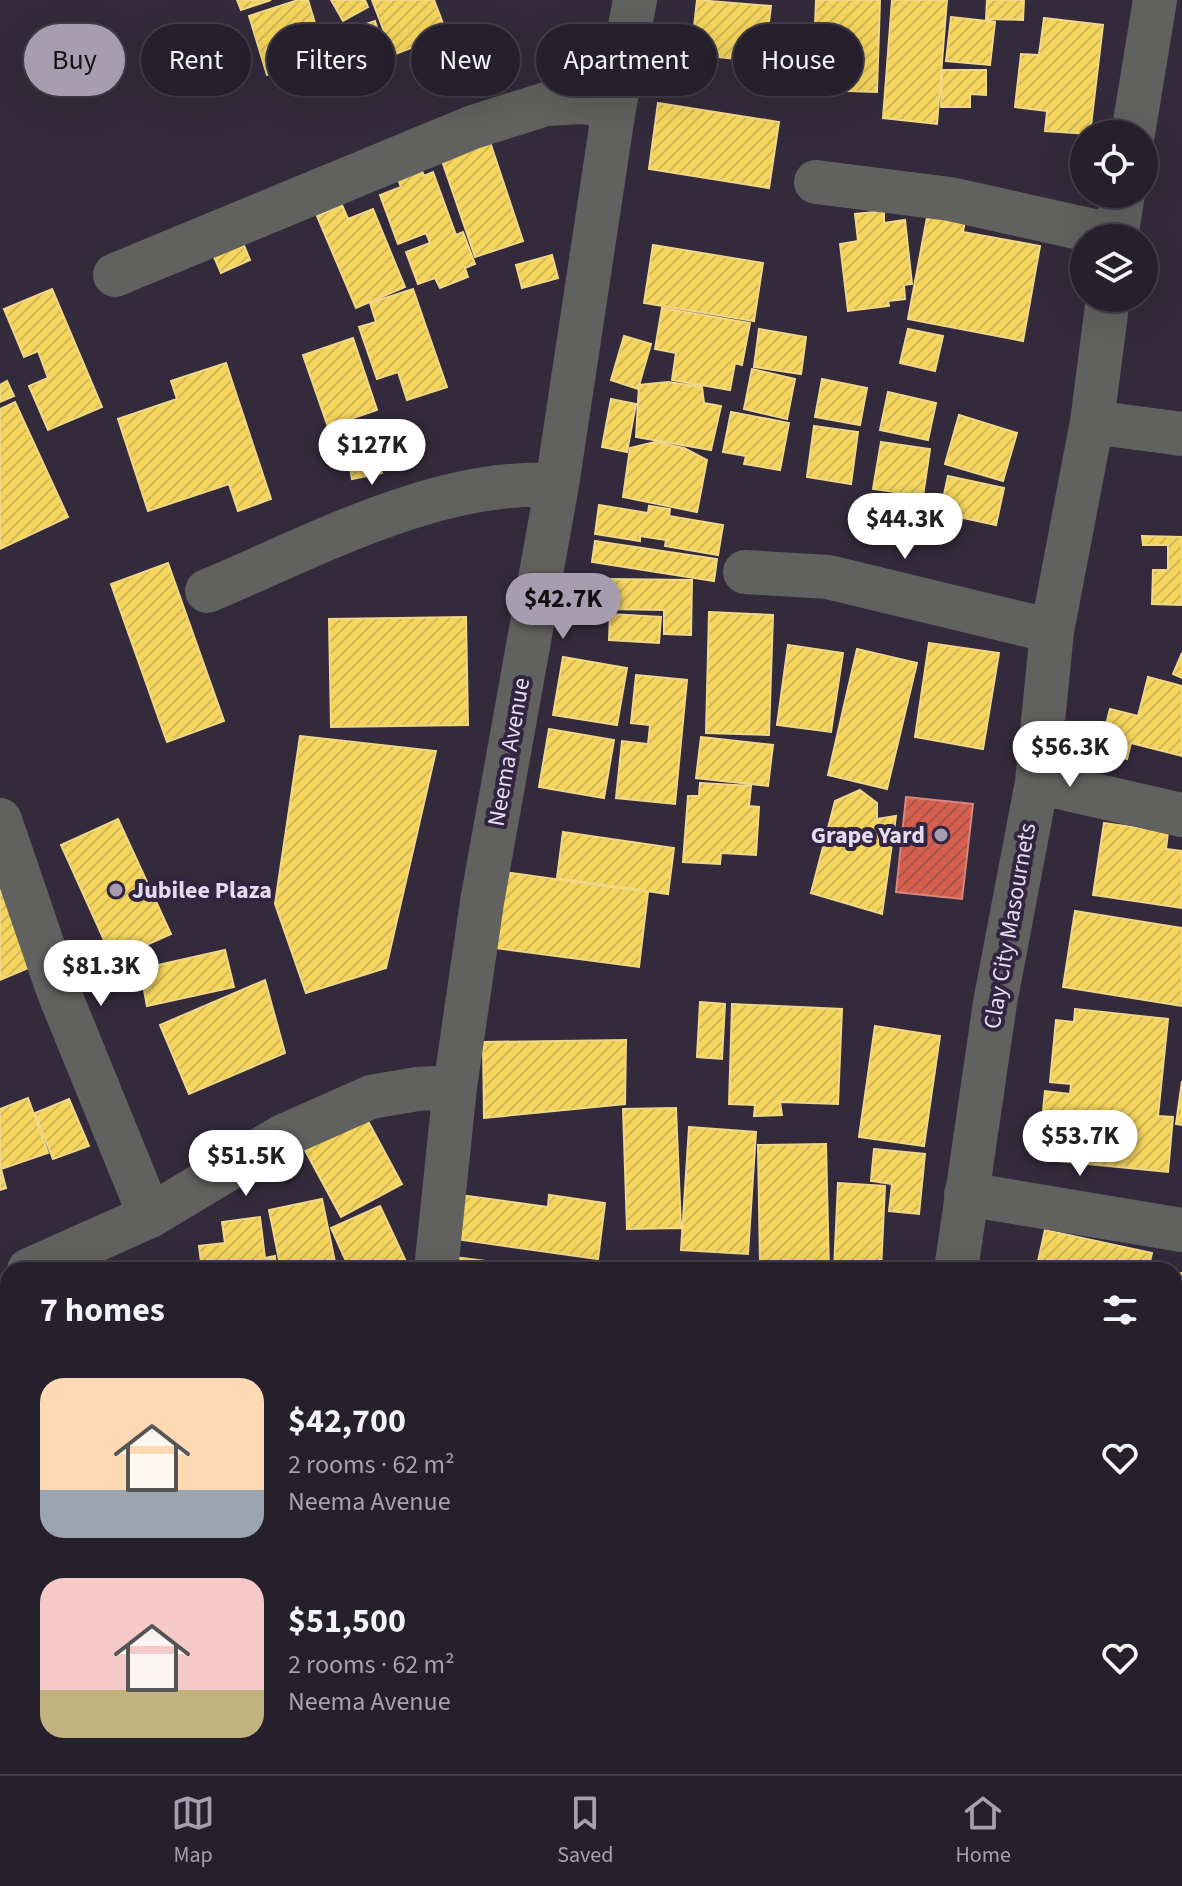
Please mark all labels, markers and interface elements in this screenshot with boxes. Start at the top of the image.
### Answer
chip: Buy [24,24,125,96]
chip: Rent [141,24,251,96]
chip: Filters [267,24,395,96]
chip: New [411,24,520,96]
chip: Apartment [536,24,717,96]
chip: House [733,24,863,96]
map controls [1070,120,1158,312]
button: locate [1070,120,1158,208]
button: layers [1070,224,1158,312]
pin: $127K [316,419,428,487]
text: $127K [337,426,407,463]
pin: $44.3K [840,493,970,561]
text: $44.3K [866,500,944,537]
pin: $42.7K [498,573,628,641]
text: $42.7K [524,580,602,617]
street label: Neema Avenue [479,675,539,829]
pin: $56.3K [1005,721,1135,789]
text: $56.3K [1031,728,1109,765]
place label: Grape Yard [811,818,925,853]
street label: Clay City Masournets [975,820,1045,1032]
marker: Grape Yard [932,826,950,844]
place label: Jubilee Plaza [132,873,272,908]
marker: Jubilee Plaza [107,881,125,899]
pin: $81.3K [36,940,166,1008]
text: $81.3K [62,947,140,984]
pin: $53.7K [1015,1110,1145,1178]
text: $53.7K [1041,1117,1119,1154]
pin: $51.5K [181,1130,311,1198]
text: $51.5K [207,1137,285,1174]
text: 7 homes [40,1286,165,1335]
icon: filters [1098,1288,1142,1332]
text: $42,700 [288,1397,406,1446]
icon: home [104,1410,200,1506]
icon: heart [1098,1436,1142,1480]
text: 2 rooms · 62 m² [288,1446,455,1483]
text: Neema Avenue [288,1483,451,1520]
text: $51,500 [288,1597,406,1646]
icon: home [104,1610,200,1706]
icon: heart [1098,1636,1142,1680]
text: 2 rooms · 62 m² [288,1646,455,1683]
text: Neema Avenue [288,1683,451,1720]
tab: Map [171,1791,215,1871]
tab: Saved [557,1791,613,1871]
tab: Home [956,1791,1011,1871]

